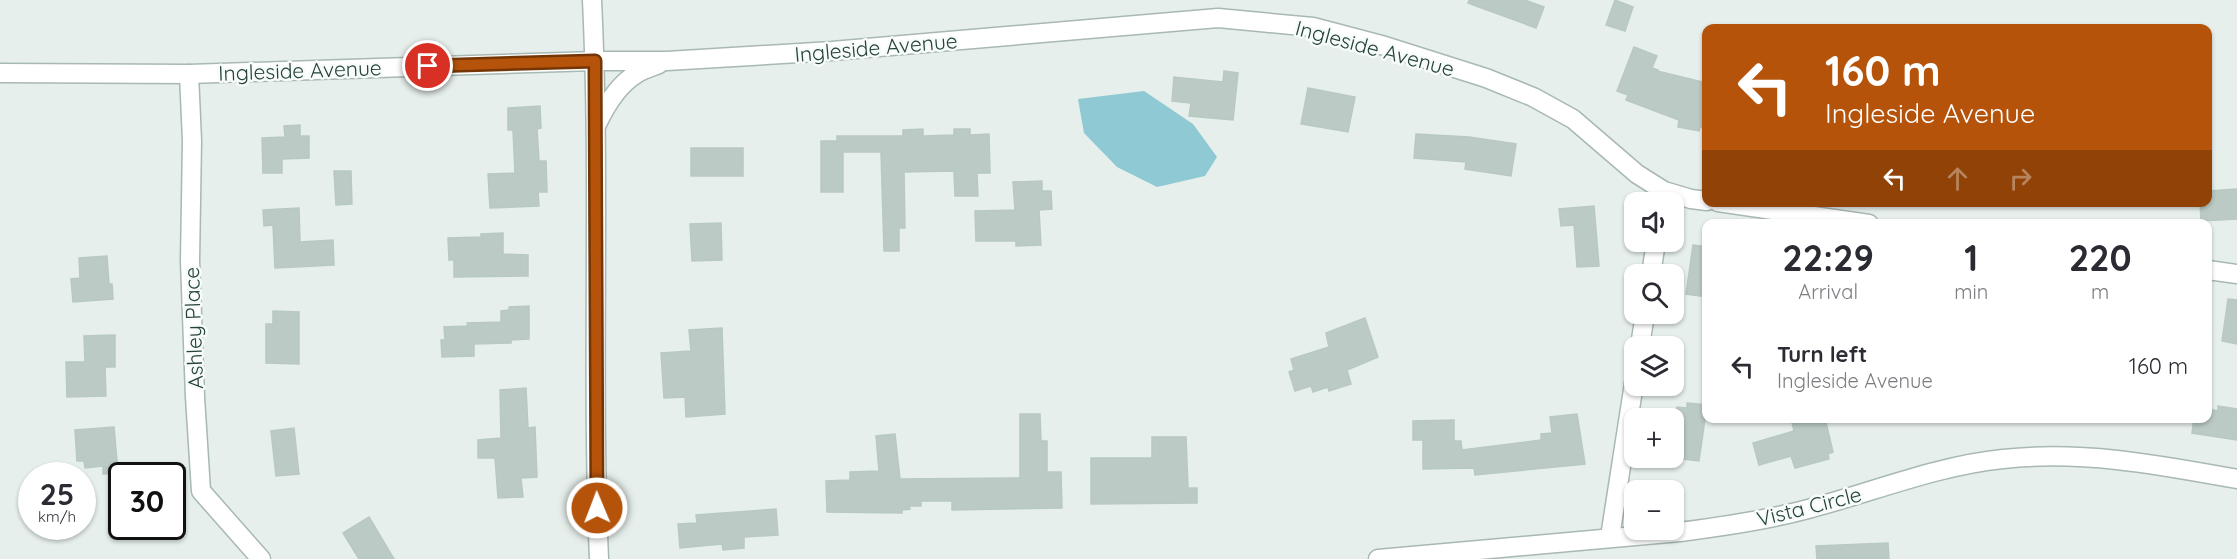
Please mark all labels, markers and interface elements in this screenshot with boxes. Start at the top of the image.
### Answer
street label: Ingleside Avenue [1293,14,1457,82]
street label: Ingleside Avenue [793,27,959,67]
pin [402,40,453,91]
text: 160 m [1825,44,1941,97]
icon: left [1726,48,1804,126]
icon: arrive [411,49,444,82]
street label: Ingleside Avenue [218,54,382,86]
text: Ingleside Avenue [1825,96,2035,130]
icon: left [1878,162,1911,195]
icon: ahead [1941,162,1974,195]
icon: right [2004,162,2037,195]
map controls [1624,192,1684,540]
button: sound [1624,192,1684,252]
text: 22:29 [1782,235,1874,280]
text: 1 [1964,235,1978,280]
text: 220 [2069,235,2132,280]
button: search [1624,264,1684,324]
street label: Ashley Place [178,266,208,390]
text: Arrival [1798,279,1858,304]
text: min [1954,279,1988,304]
text: m [2091,279,2109,304]
button: layers [1624,336,1684,396]
text: Turn left [1777,340,1867,368]
icon: left [1726,350,1759,383]
text: 160 m [2129,352,2188,380]
text: Ingleside Avenue [1777,368,1933,393]
button: + [1624,408,1684,468]
speed limit sign: 30 [108,462,186,540]
text: 25 [40,475,74,513]
position arrow [565,476,629,540]
button: − [1624,480,1684,540]
street label: Vista Circle [1754,480,1864,532]
text: km/h [38,507,76,526]

